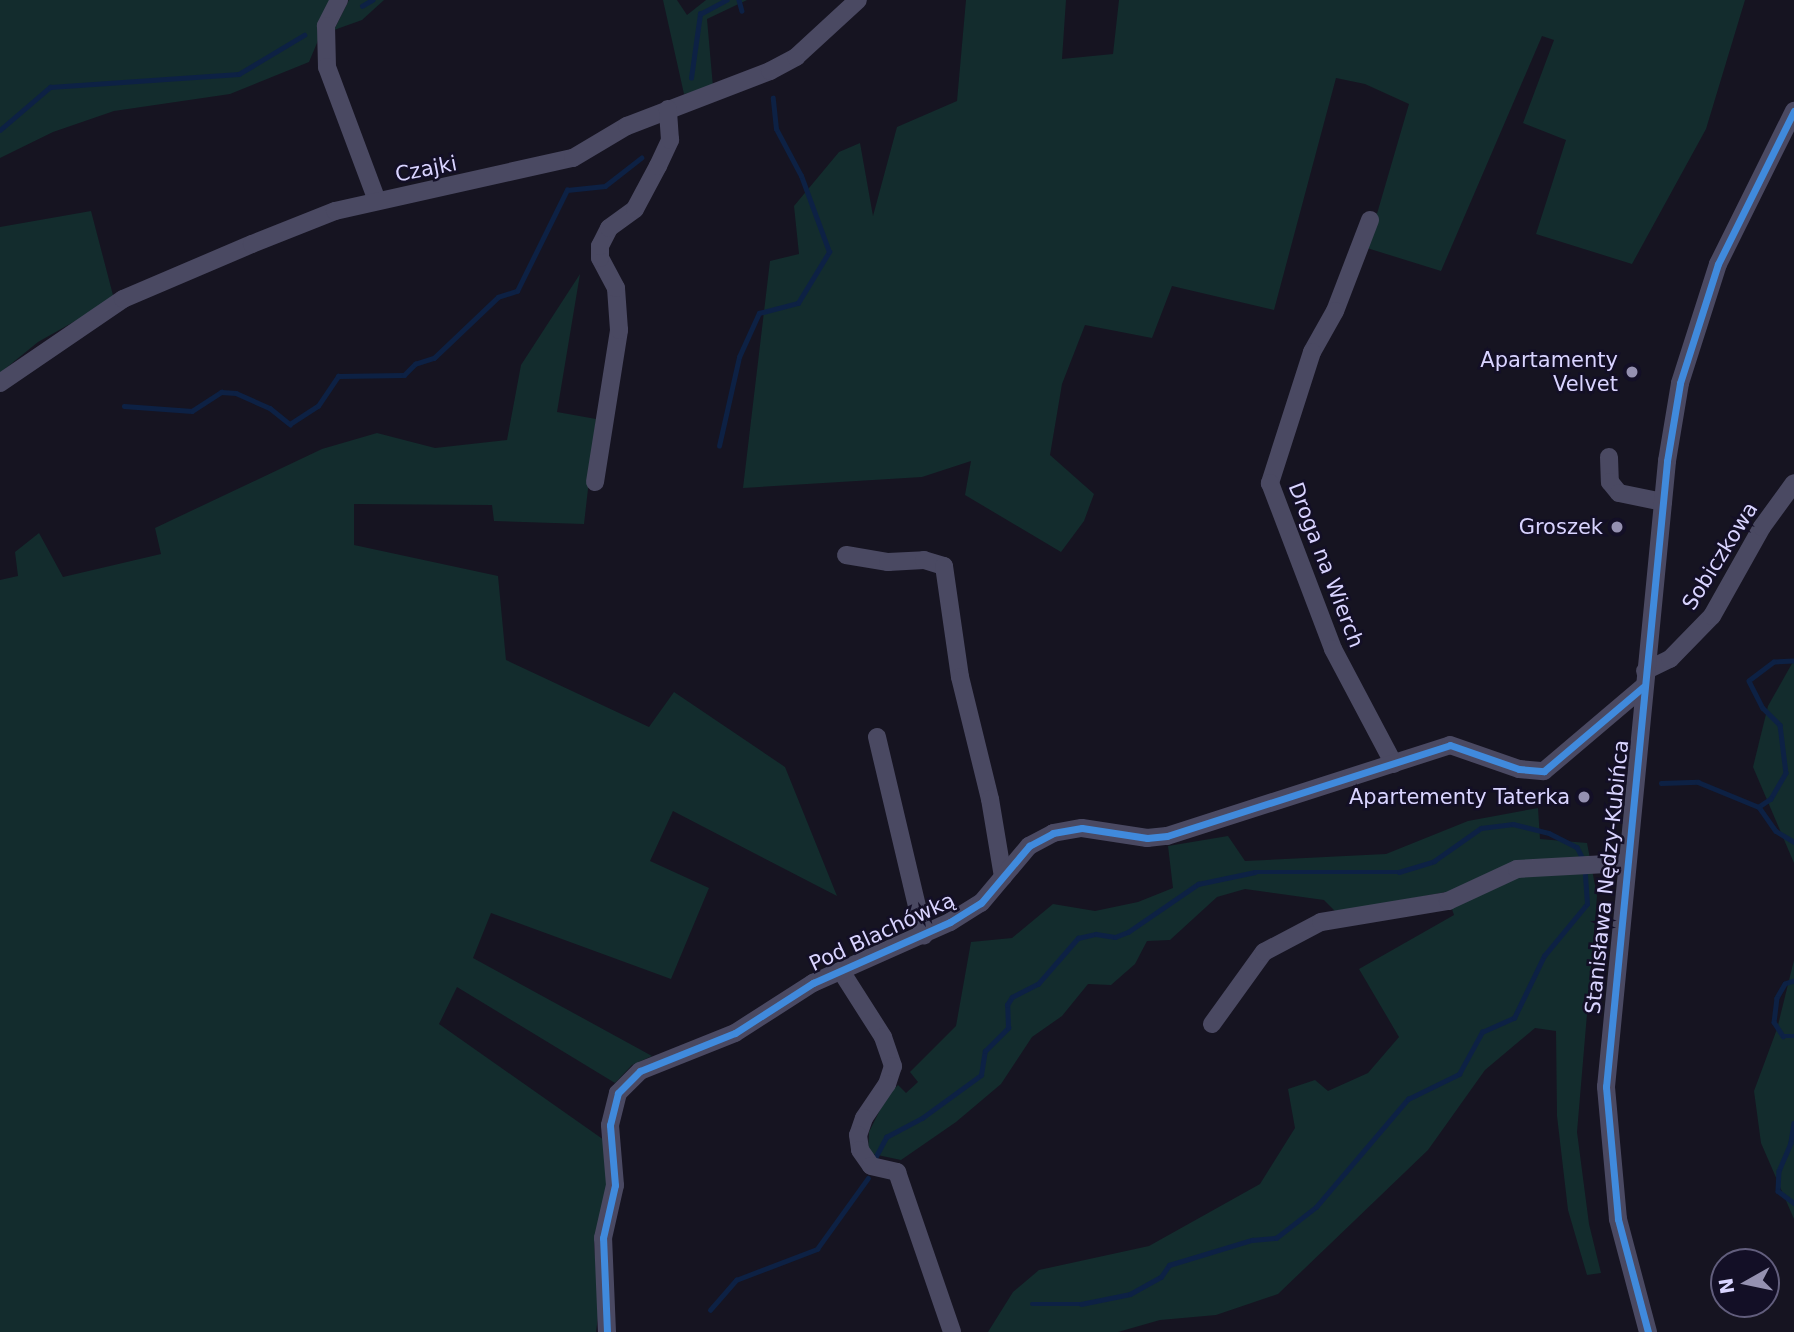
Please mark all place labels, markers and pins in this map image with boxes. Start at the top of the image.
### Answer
place label: Apartamenty Velvet [1480,347,1618,397]
marker: Apartamenty Velvet [1624,364,1640,380]
place label: Groszek [1519,514,1603,540]
marker: Groszek [1609,519,1625,535]
place label: Apartementy Taterka [1349,784,1570,810]
marker: Apartementy Taterka [1576,789,1592,805]

